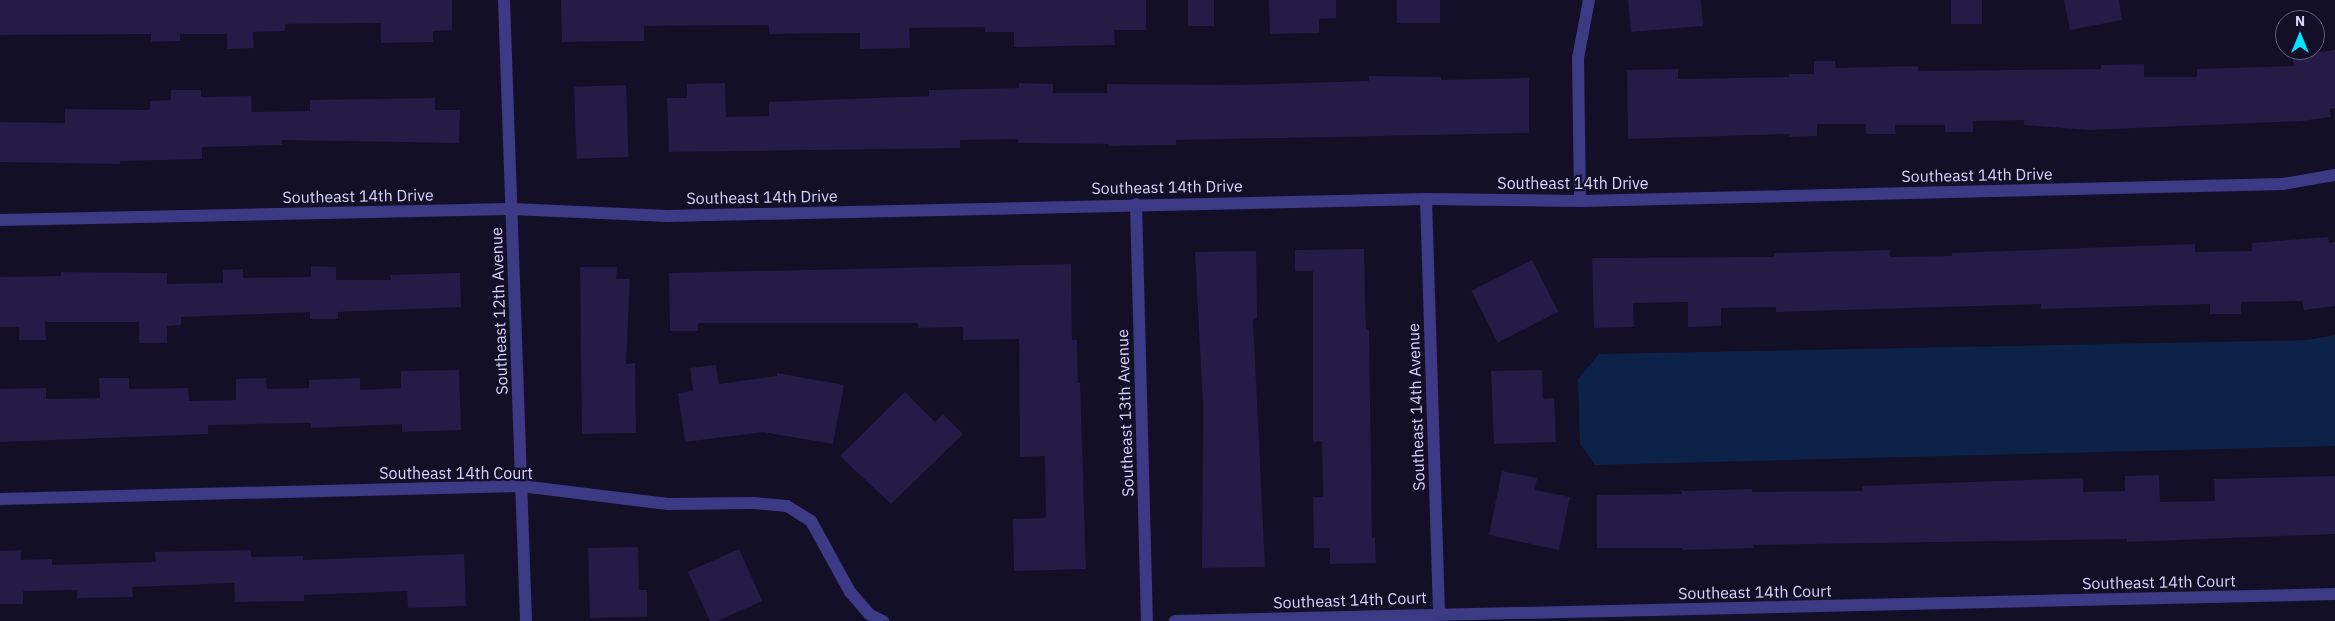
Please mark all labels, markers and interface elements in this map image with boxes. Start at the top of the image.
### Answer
north arrow [2275,10,2325,60]
text: N [2295,12,2305,30]
street label: Southeast 14th Drive [1901,164,2053,186]
street label: Southeast 14th Drive [1497,173,1649,193]
street label: Southeast 14th Drive [1091,176,1243,198]
street label: Southeast 14th Drive [282,185,434,207]
street label: Southeast 14th Drive [686,186,838,208]
street label: Southeast 12th Avenue [486,227,512,395]
street label: Southeast 14th Avenue [1403,323,1429,491]
street label: Southeast 13th Avenue [1112,329,1138,497]
street label: Southeast 14th Court [379,463,533,483]
street label: Southeast 14th Court [2082,571,2236,593]
street label: Southeast 14th Court [1678,581,1832,603]
street label: Southeast 14th Court [1273,588,1427,612]

